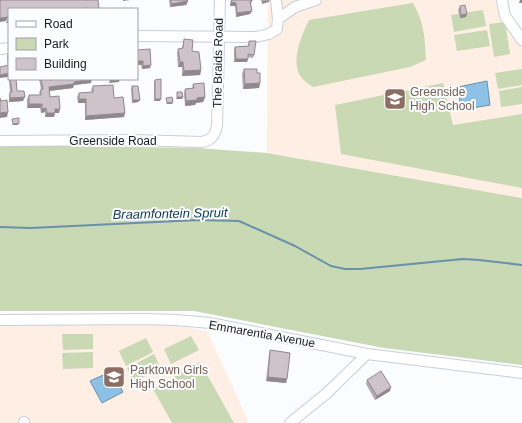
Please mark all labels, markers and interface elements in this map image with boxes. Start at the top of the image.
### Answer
legend [8,8,138,80]
text: Road [44,17,73,31]
street label: The Braids Road [210,18,226,108]
text: Park [44,37,70,51]
text: Building [44,57,87,71]
place label: Greenside High School [410,85,475,113]
school or university icon: Greenside High School [382,86,408,112]
street label: Greenside Road [69,134,157,148]
water label: Braamfontein Spruit [112,205,229,222]
street label: Emmarentia Avenue [208,318,317,350]
place label: Parktown Girls High School [130,363,208,391]
school or university icon: Parktown Girls High School [101,364,127,390]

